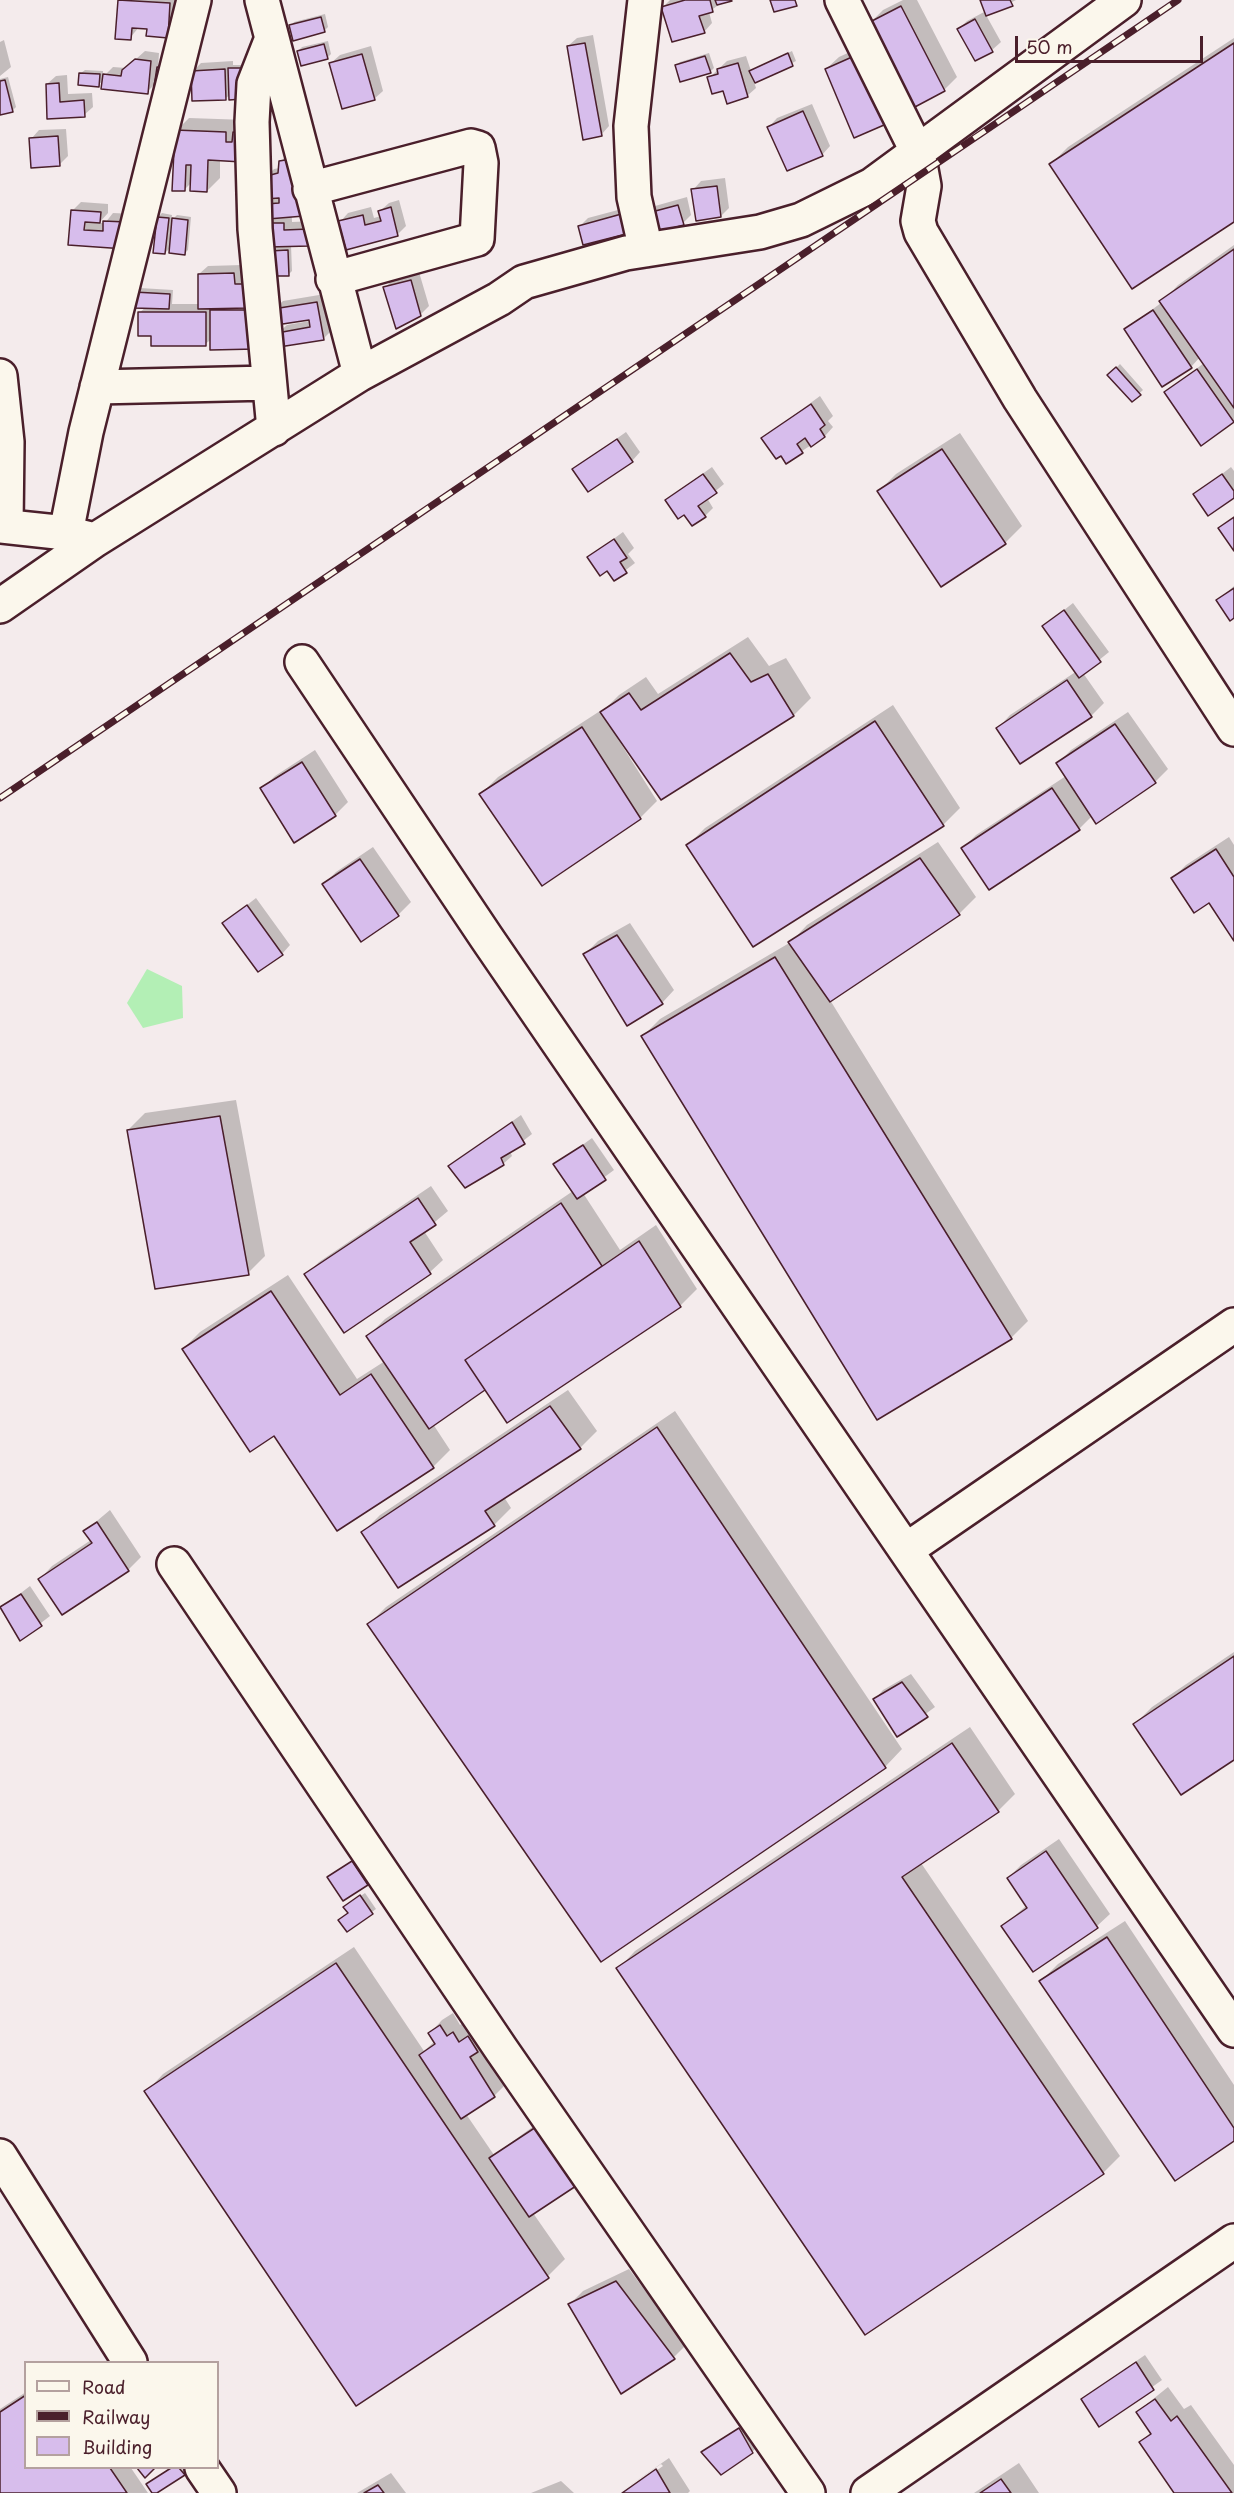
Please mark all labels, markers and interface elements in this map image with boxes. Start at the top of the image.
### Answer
scale bar [1018,24,1206,62]
text: 50 m [1026,33,1073,60]
legend [24,2361,219,2469]
text: Road [82,2373,126,2400]
text: Railway [82,2403,150,2430]
text: Building [82,2433,152,2460]

